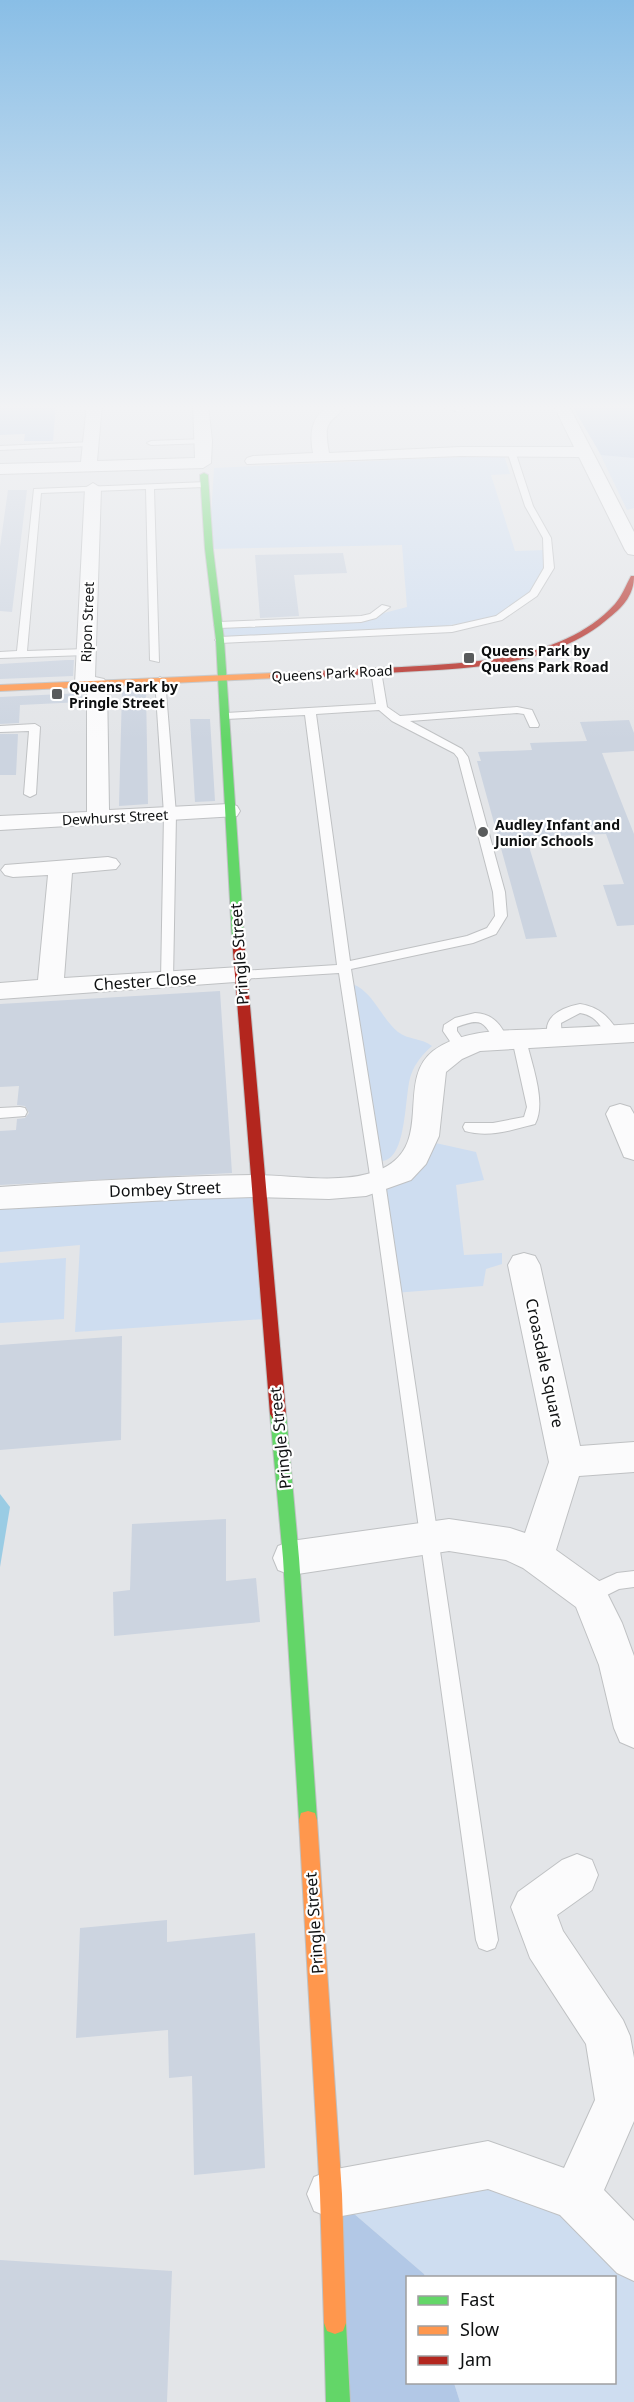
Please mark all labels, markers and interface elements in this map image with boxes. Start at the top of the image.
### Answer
street label: Ripon Street [76,581,98,663]
place label: Queens Park by Queens Park Road [481,641,608,676]
marker: Queens Park by Queens Park Road [462,651,476,665]
street label: Queens Park Road [271,660,393,686]
place label: Queens Park by Pringle Street [69,677,178,712]
marker: Queens Park by Pringle Street [50,687,64,701]
street label: Dewhurst Street [61,805,169,829]
place label: Audley Infant and Junior Schools [493,815,620,850]
marker: Audley Infant and Junior Schools [476,825,490,839]
street label: Pringle Street [224,902,254,1006]
street label: Chester Close [93,966,197,996]
street label: Dombey Street [109,1176,222,1202]
street label: Croasdale Square [521,1296,569,1430]
street label: Pringle Street [264,1386,296,1490]
street label: Pringle Street [299,1871,329,1975]
legend [406,2276,616,2384]
text: Fast [460,2287,495,2311]
text: Slow [460,2317,499,2341]
text: Jam [458,2347,492,2371]

